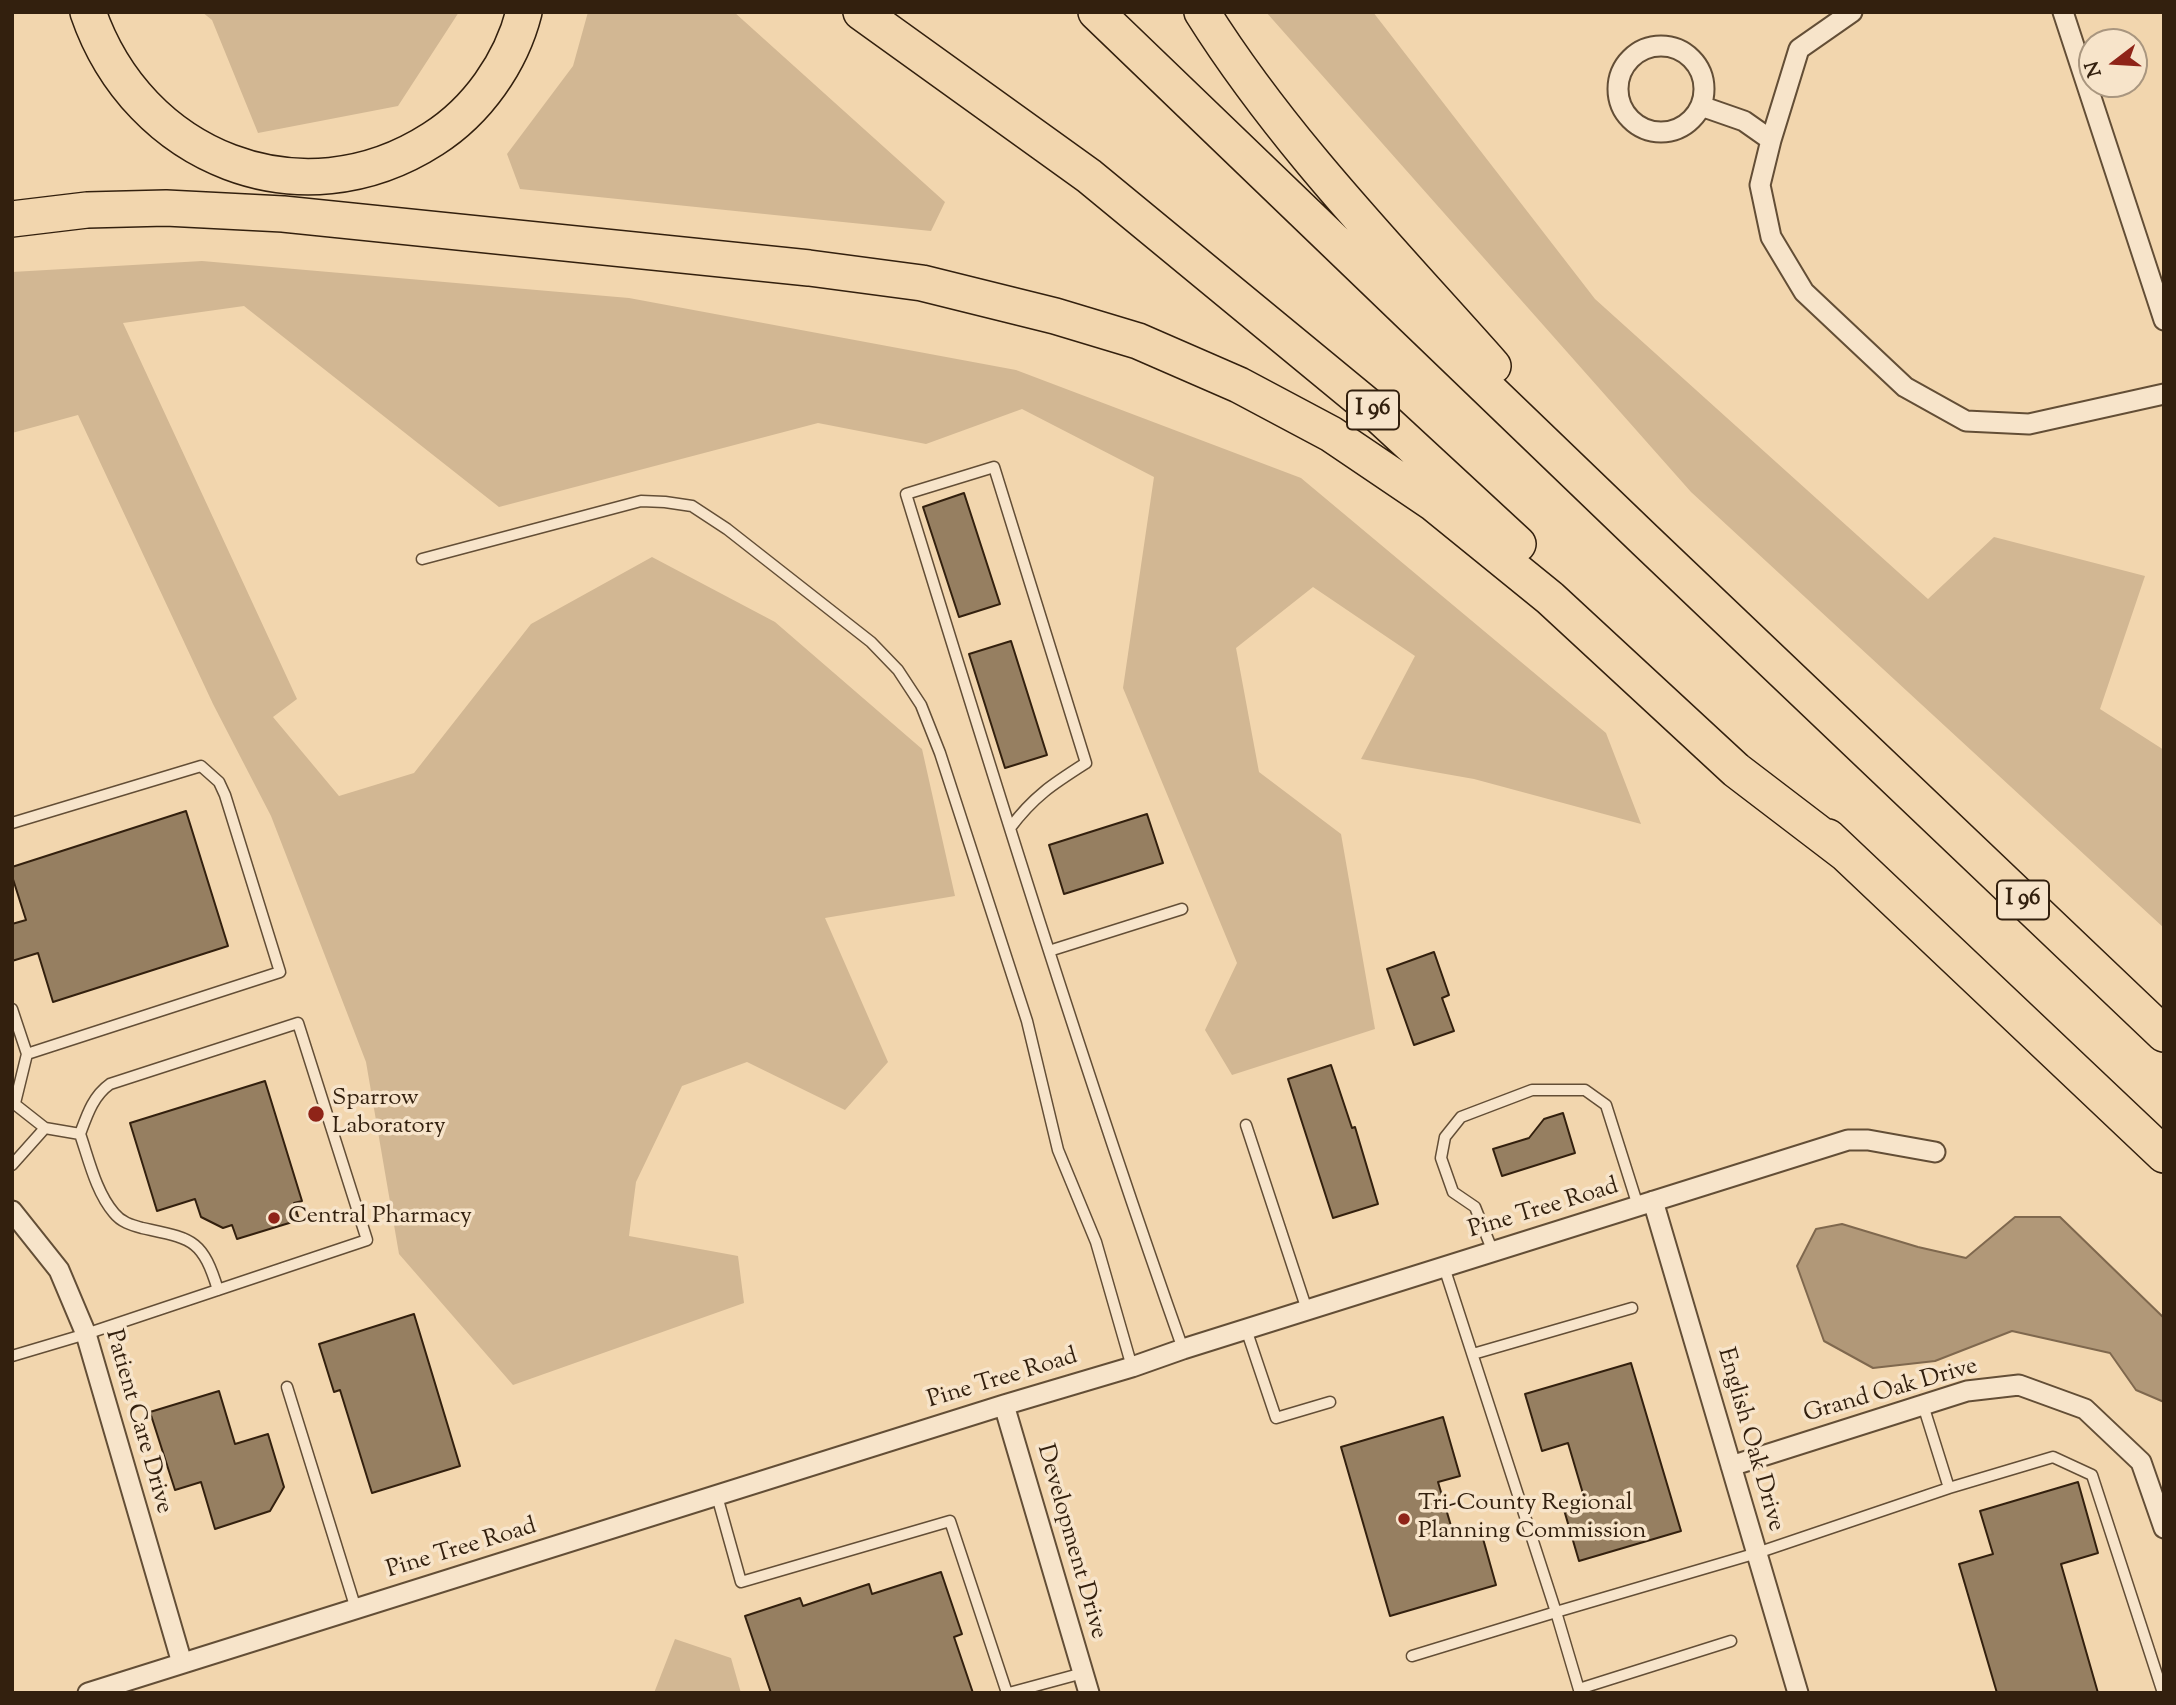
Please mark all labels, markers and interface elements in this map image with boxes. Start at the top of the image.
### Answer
north arrow [2078,28,2148,98]
text: N [2079,58,2109,80]
road number: I 96 [1347,390,1399,430]
road number: I 96 [1997,880,2049,920]
place label: Sparrow Laboratory [332,1086,446,1142]
marker: Sparrow Laboratory [306,1104,326,1124]
street label: Pine Tree Road [1465,1174,1623,1246]
place label: Central Pharmacy [288,1204,472,1232]
marker: Central Pharmacy [266,1210,282,1226]
street label: Patient Care Drive [97,1327,177,1517]
street label: Pine Tree Road [924,1344,1082,1416]
street label: English Oak Drive [1709,1345,1789,1535]
street label: Grand Oak Drive [1801,1353,1981,1431]
street label: Development Drive [1028,1441,1112,1643]
place label: Tri-County Regional Planning Commission [1418,1491,1646,1547]
marker: Tri-County Regional Planning Commission [1396,1511,1412,1527]
street label: Pine Tree Road [383,1514,541,1586]

